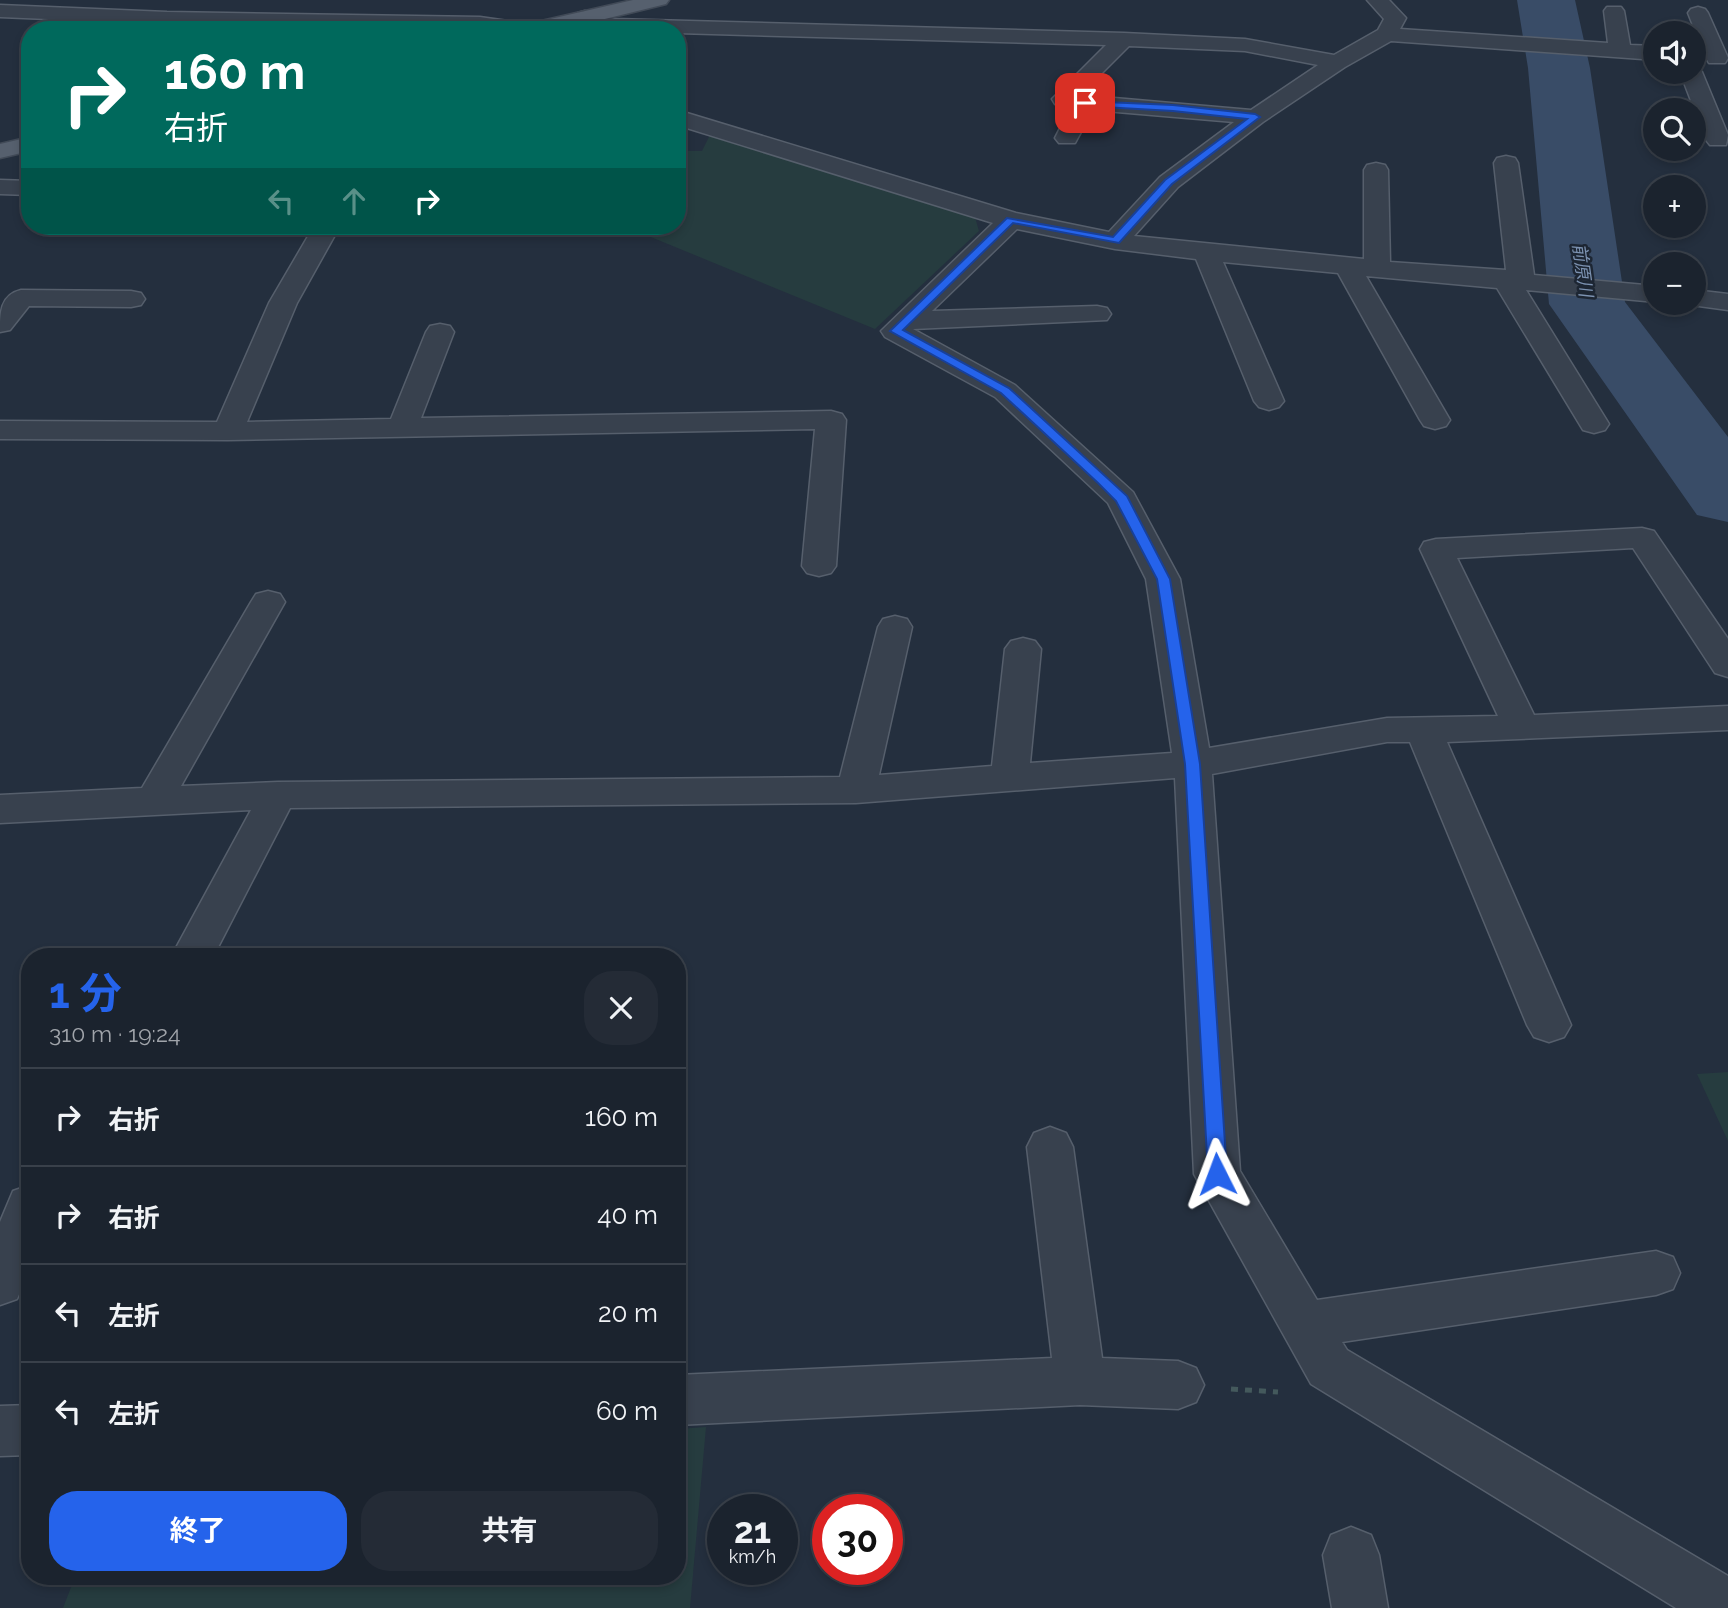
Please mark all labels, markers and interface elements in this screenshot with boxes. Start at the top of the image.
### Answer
map controls [1643,21,1706,315]
button: sound [1643,21,1706,84]
text: 160 m [164,43,305,100]
icon: right [49,49,140,140]
pin [1055,73,1115,133]
icon: arrive [1066,84,1104,122]
button: search [1643,98,1706,161]
text: 右折 [164,109,228,146]
button: + [1643,175,1706,238]
icon: left [262,182,300,220]
icon: ahead [335,182,373,220]
icon: right [408,182,446,220]
water label: 前原川 [1569,242,1597,300]
button: − [1643,252,1706,315]
text: 1 分 [49,969,122,1018]
button: close [584,971,658,1045]
text: 310 m · 19:24 [49,1020,180,1047]
icon: right [49,1098,87,1136]
text: 160 m [585,1102,658,1132]
text: 右折 [108,1105,160,1135]
position arrow [1180,1137,1254,1211]
icon: right [49,1196,87,1234]
text: 40 m [597,1200,658,1230]
text: 右折 [108,1203,160,1233]
icon: left [49,1294,87,1332]
text: 20 m [598,1298,658,1328]
text: 左折 [108,1301,160,1331]
icon: left [49,1392,87,1430]
text: 60 m [596,1396,658,1426]
text: 左折 [108,1399,160,1429]
button: 終了 [49,1491,347,1571]
button: 共有 [361,1491,658,1571]
speed limit sign: 30 [812,1494,903,1585]
text: 21 [734,1510,771,1551]
text: km/h [729,1546,776,1567]

